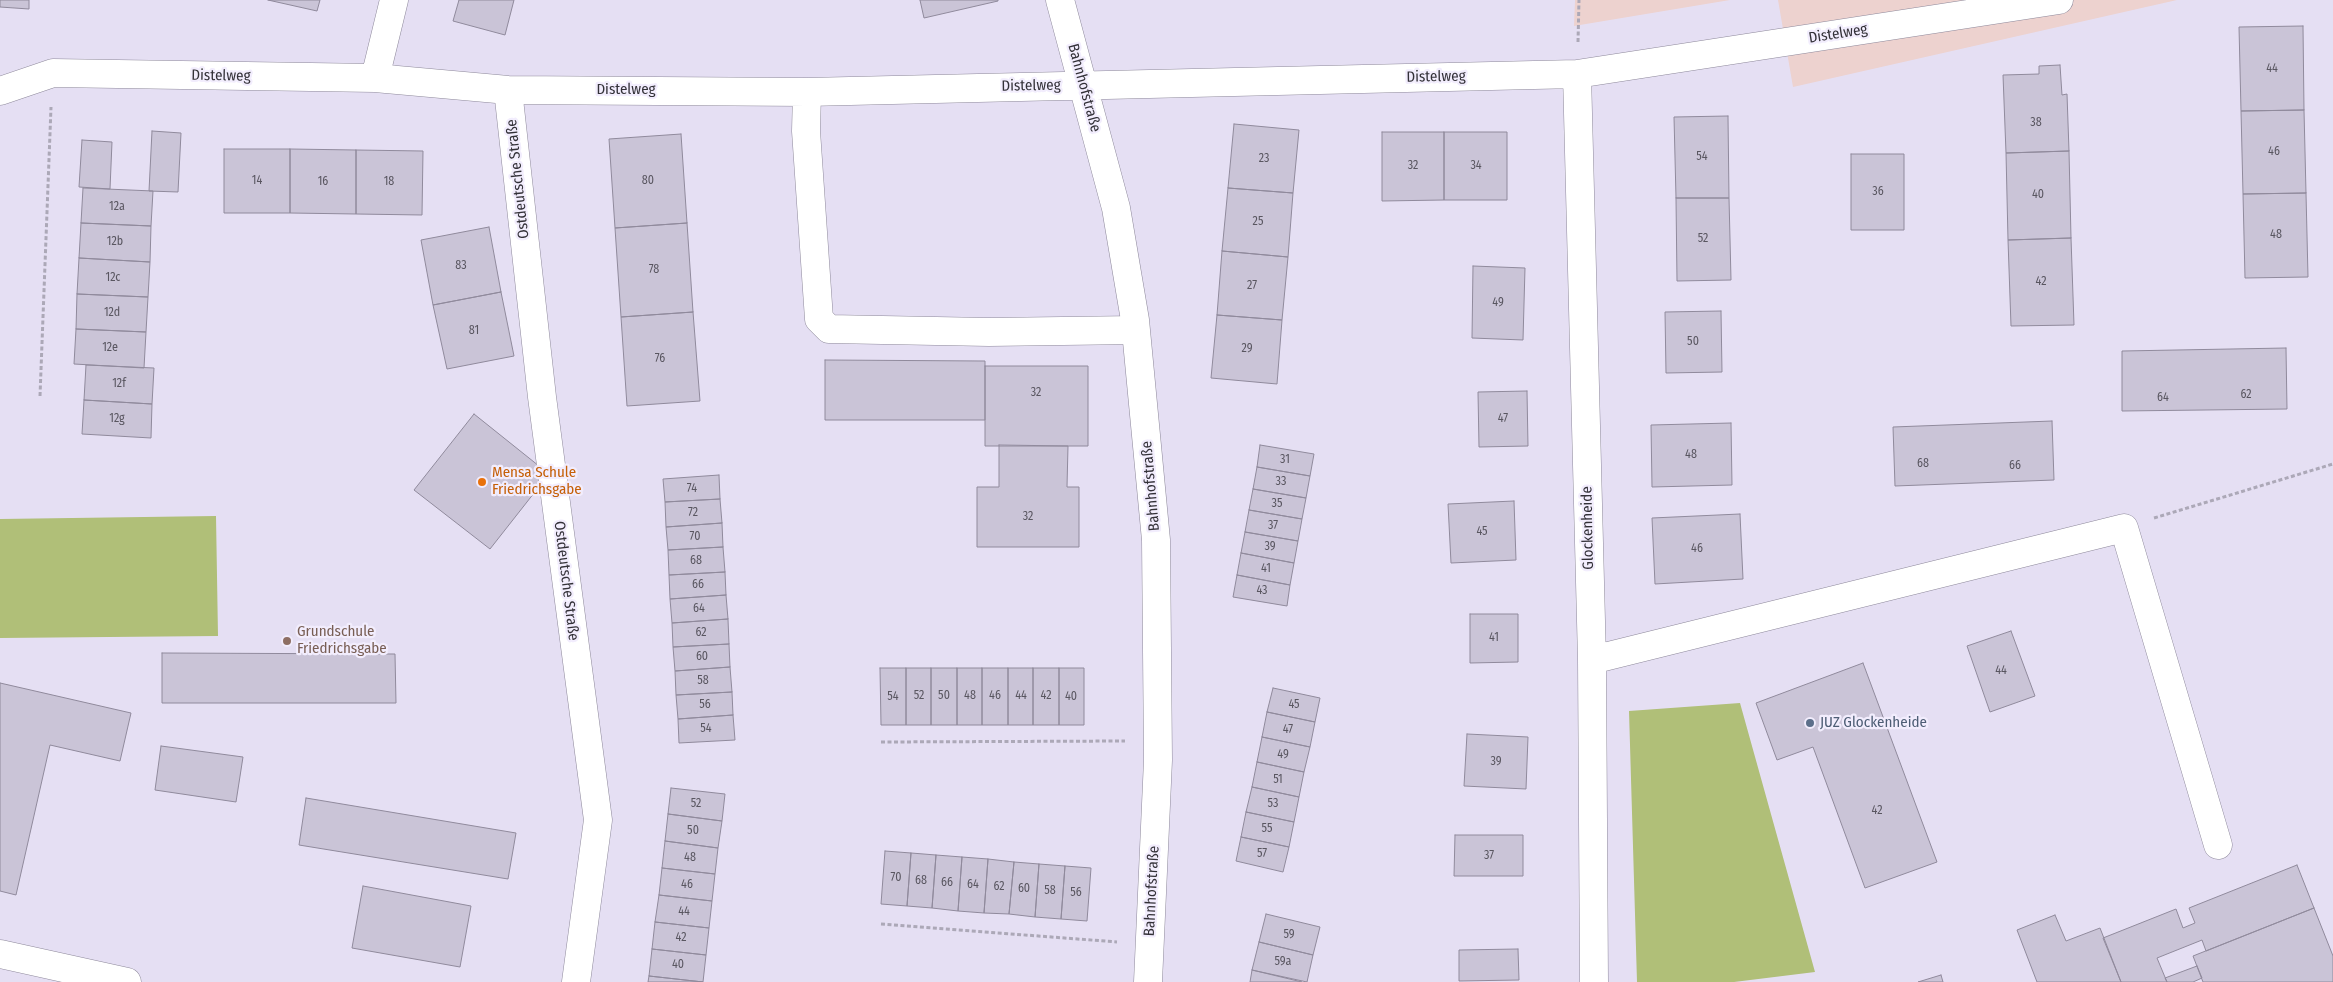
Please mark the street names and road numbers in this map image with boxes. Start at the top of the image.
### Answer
street label: Distelweg [1807,20,1869,48]
street label: Bahnhofstraße [1064,42,1104,134]
street label: Distelweg [191,66,251,86]
street label: Distelweg [1406,67,1466,87]
street label: Distelweg [1001,76,1061,96]
street label: Distelweg [596,81,656,99]
street label: Ostdeutsche Straße [503,118,533,240]
street label: Bahnhofstraße [1138,440,1164,532]
street label: Glockenheide [1578,486,1598,570]
street label: Ostdeutsche Straße [550,520,582,642]
street label: Bahnhofstraße [1141,845,1163,937]

